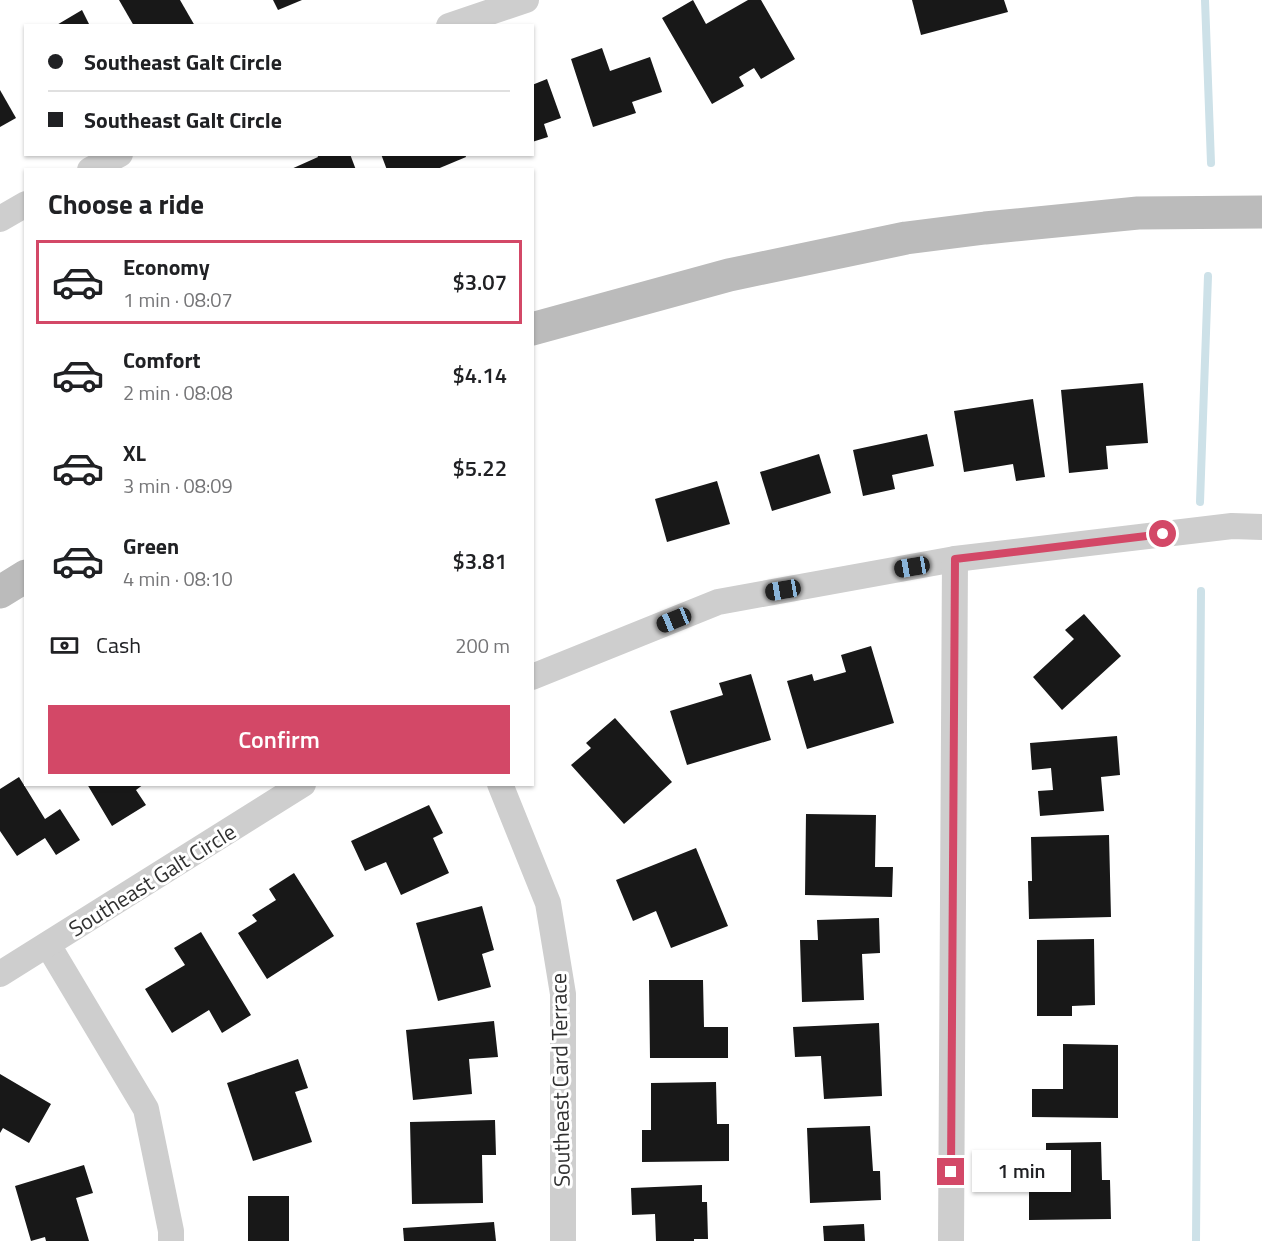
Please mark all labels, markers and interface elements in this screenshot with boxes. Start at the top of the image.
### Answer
text: Southeast Galt Circle [84,45,282,79]
text: Southeast Galt Circle [84,103,282,137]
text: Choose a ride [48,183,204,224]
text: Economy [123,250,210,284]
icon: car [51,255,105,309]
text: $3.07 [452,265,507,299]
text: 1 min · 08:07 [123,284,233,315]
text: Comfort [123,343,201,377]
icon: car [51,348,105,402]
text: $4.14 [452,358,507,392]
text: 2 min · 08:08 [123,377,233,408]
text: XL [123,436,146,470]
icon: car [51,441,105,495]
text: $5.22 [452,451,507,485]
text: 3 min · 08:09 [123,470,233,501]
route start [1149,520,1176,547]
text: Green [123,529,179,563]
icon: car [51,534,105,588]
text: $3.81 [452,544,507,578]
car [893,555,931,579]
text: 4 min · 08:10 [123,563,233,594]
car [764,578,802,602]
car [654,605,694,635]
text: Cash [96,628,141,662]
icon: cash [48,629,81,662]
text: 200 m [455,630,510,661]
button: Confirm [48,705,510,774]
street label: Southeast Galt Circle [62,815,242,945]
street label: Southeast Card Terrace [541,973,579,1187]
callout: 1 min [972,1151,1071,1193]
text: 1 min [997,1155,1046,1186]
route end [937,1158,964,1185]

